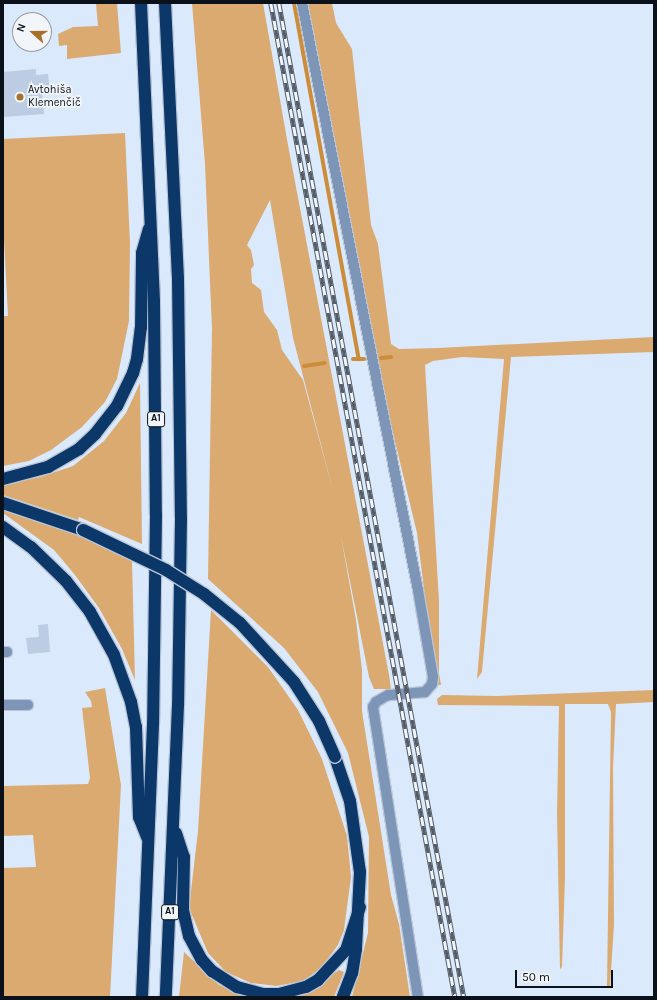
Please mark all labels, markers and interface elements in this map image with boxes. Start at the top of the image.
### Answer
north arrow [12,12,52,52]
text: N [14,22,29,34]
place label: Avtohiša Klemenčič [28,84,81,110]
marker: Avtohiša Klemenčič [15,92,25,102]
road number: A1 [147,411,165,427]
road number: A1 [161,904,179,920]
scale bar [517,962,615,988]
text: 50 m [522,970,550,984]

